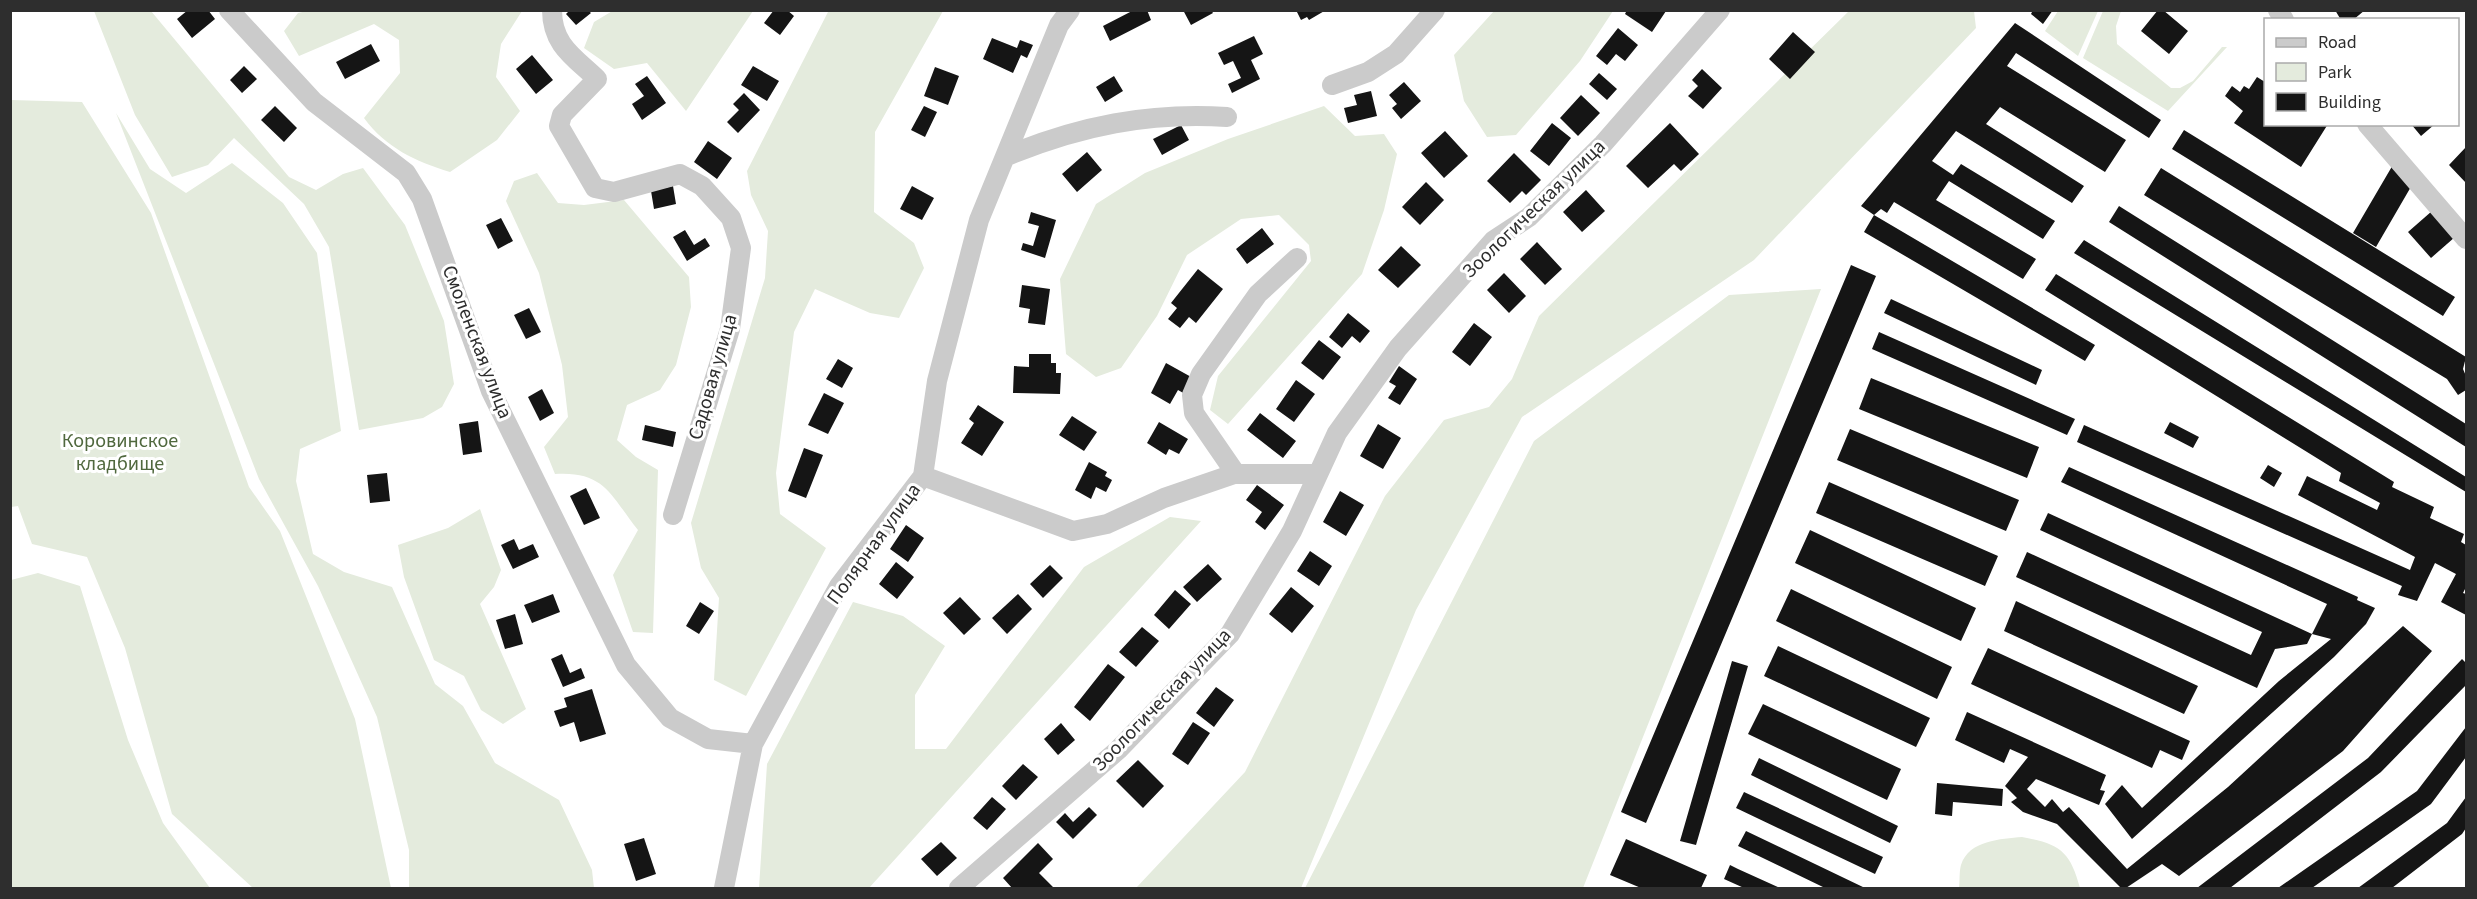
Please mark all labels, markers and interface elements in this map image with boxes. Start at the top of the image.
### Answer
legend [2264,18,2459,126]
text: Road [2318,30,2357,55]
text: Park [2318,60,2352,85]
text: Building [2318,90,2381,115]
street label: Зоологическая улица [1456,133,1612,285]
street label: Смоленская улица [435,261,519,423]
street label: Садовая улица [682,311,744,443]
park label: Коровинское кладбище [62,427,178,478]
street label: Полярная улица [820,478,928,610]
street label: Зоологическая улица [1086,622,1238,778]

